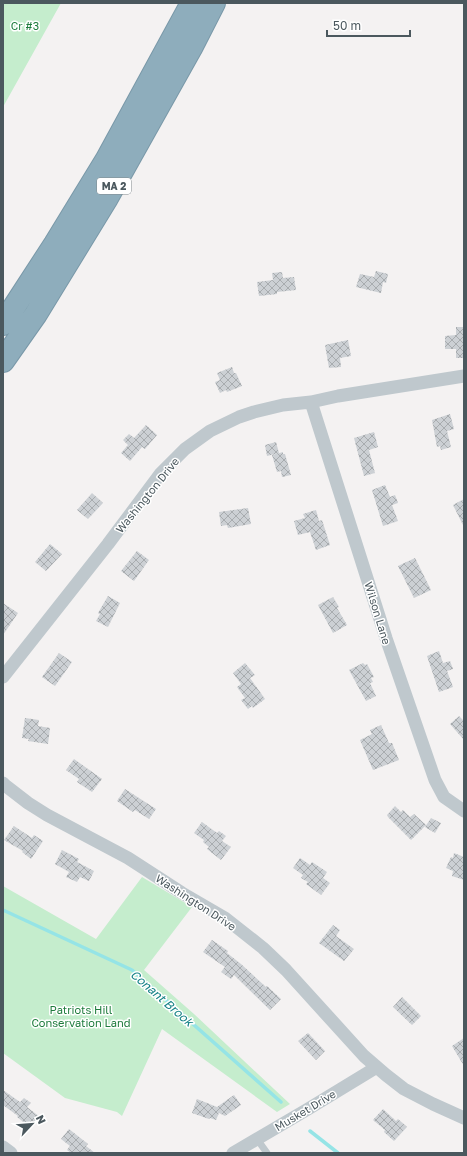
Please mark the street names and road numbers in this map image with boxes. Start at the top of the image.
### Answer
road number: MA 2 [97,178,131,194]
street label: Washington Drive [113,455,181,535]
street label: Wilson Lane [362,580,394,646]
street label: Washington Drive [153,871,239,933]
street label: Musket Drive [272,1087,338,1133]

